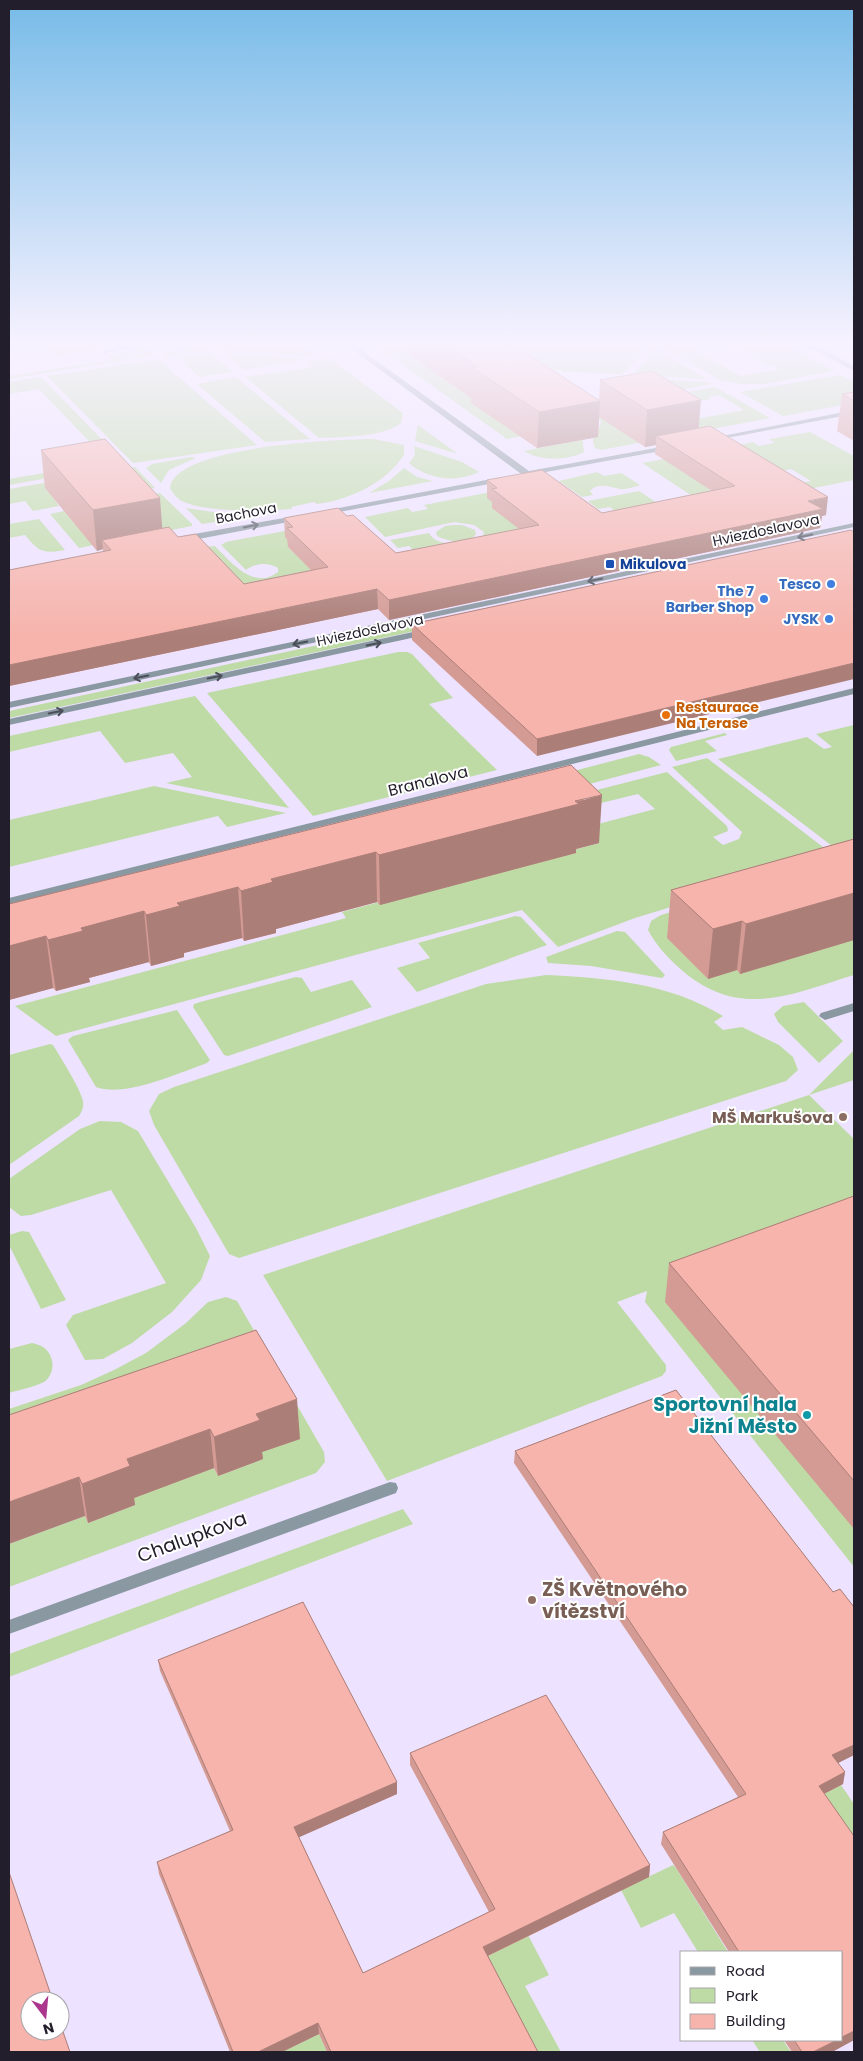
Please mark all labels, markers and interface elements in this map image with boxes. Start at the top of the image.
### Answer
street label: Bachova [214,497,278,529]
street label: Hviezdoslavova [711,509,821,551]
one-way arrow [243,521,259,531]
one-way arrow [798,532,814,541]
place label: Mikulova [620,554,686,574]
marker: Mikulova [604,558,616,570]
place label: Tesco [779,574,821,594]
one-way arrow [588,576,604,586]
marker: Tesco [825,578,837,590]
place label: The 7 Barber Shop [666,581,755,617]
marker: The 7 Barber Shop [758,593,770,605]
street label: Hviezdoslavova [315,609,425,651]
place label: JYSK [783,609,819,629]
marker: JYSK [823,613,835,625]
one-way arrow [366,638,382,648]
one-way arrow [292,639,308,649]
one-way arrow [207,672,223,682]
one-way arrow [133,673,149,683]
place label: Restaurace Na Terase [676,697,759,733]
one-way arrow [48,706,64,716]
marker: Restaurace Na Terase [660,709,672,721]
street label: Brandlova [386,760,470,802]
place label: MŠ Markušova [712,1106,833,1129]
marker: MŠ Markušova [837,1111,849,1123]
place label: Sportovní hala Jižní Město [653,1391,797,1440]
marker: Sportovní hala Jižní Město [801,1409,813,1421]
street label: Chalupkova [133,1505,251,1569]
place label: ZŠ Květnového vítězství [542,1576,687,1625]
marker: ZŠ Květnového vítězství [526,1594,538,1606]
legend [680,1951,843,2041]
text: Road [726,1960,765,1981]
text: Park [726,1985,758,2006]
north arrow [20,1991,70,2041]
text: Building [726,2010,786,2031]
text: N [41,2017,56,2040]

